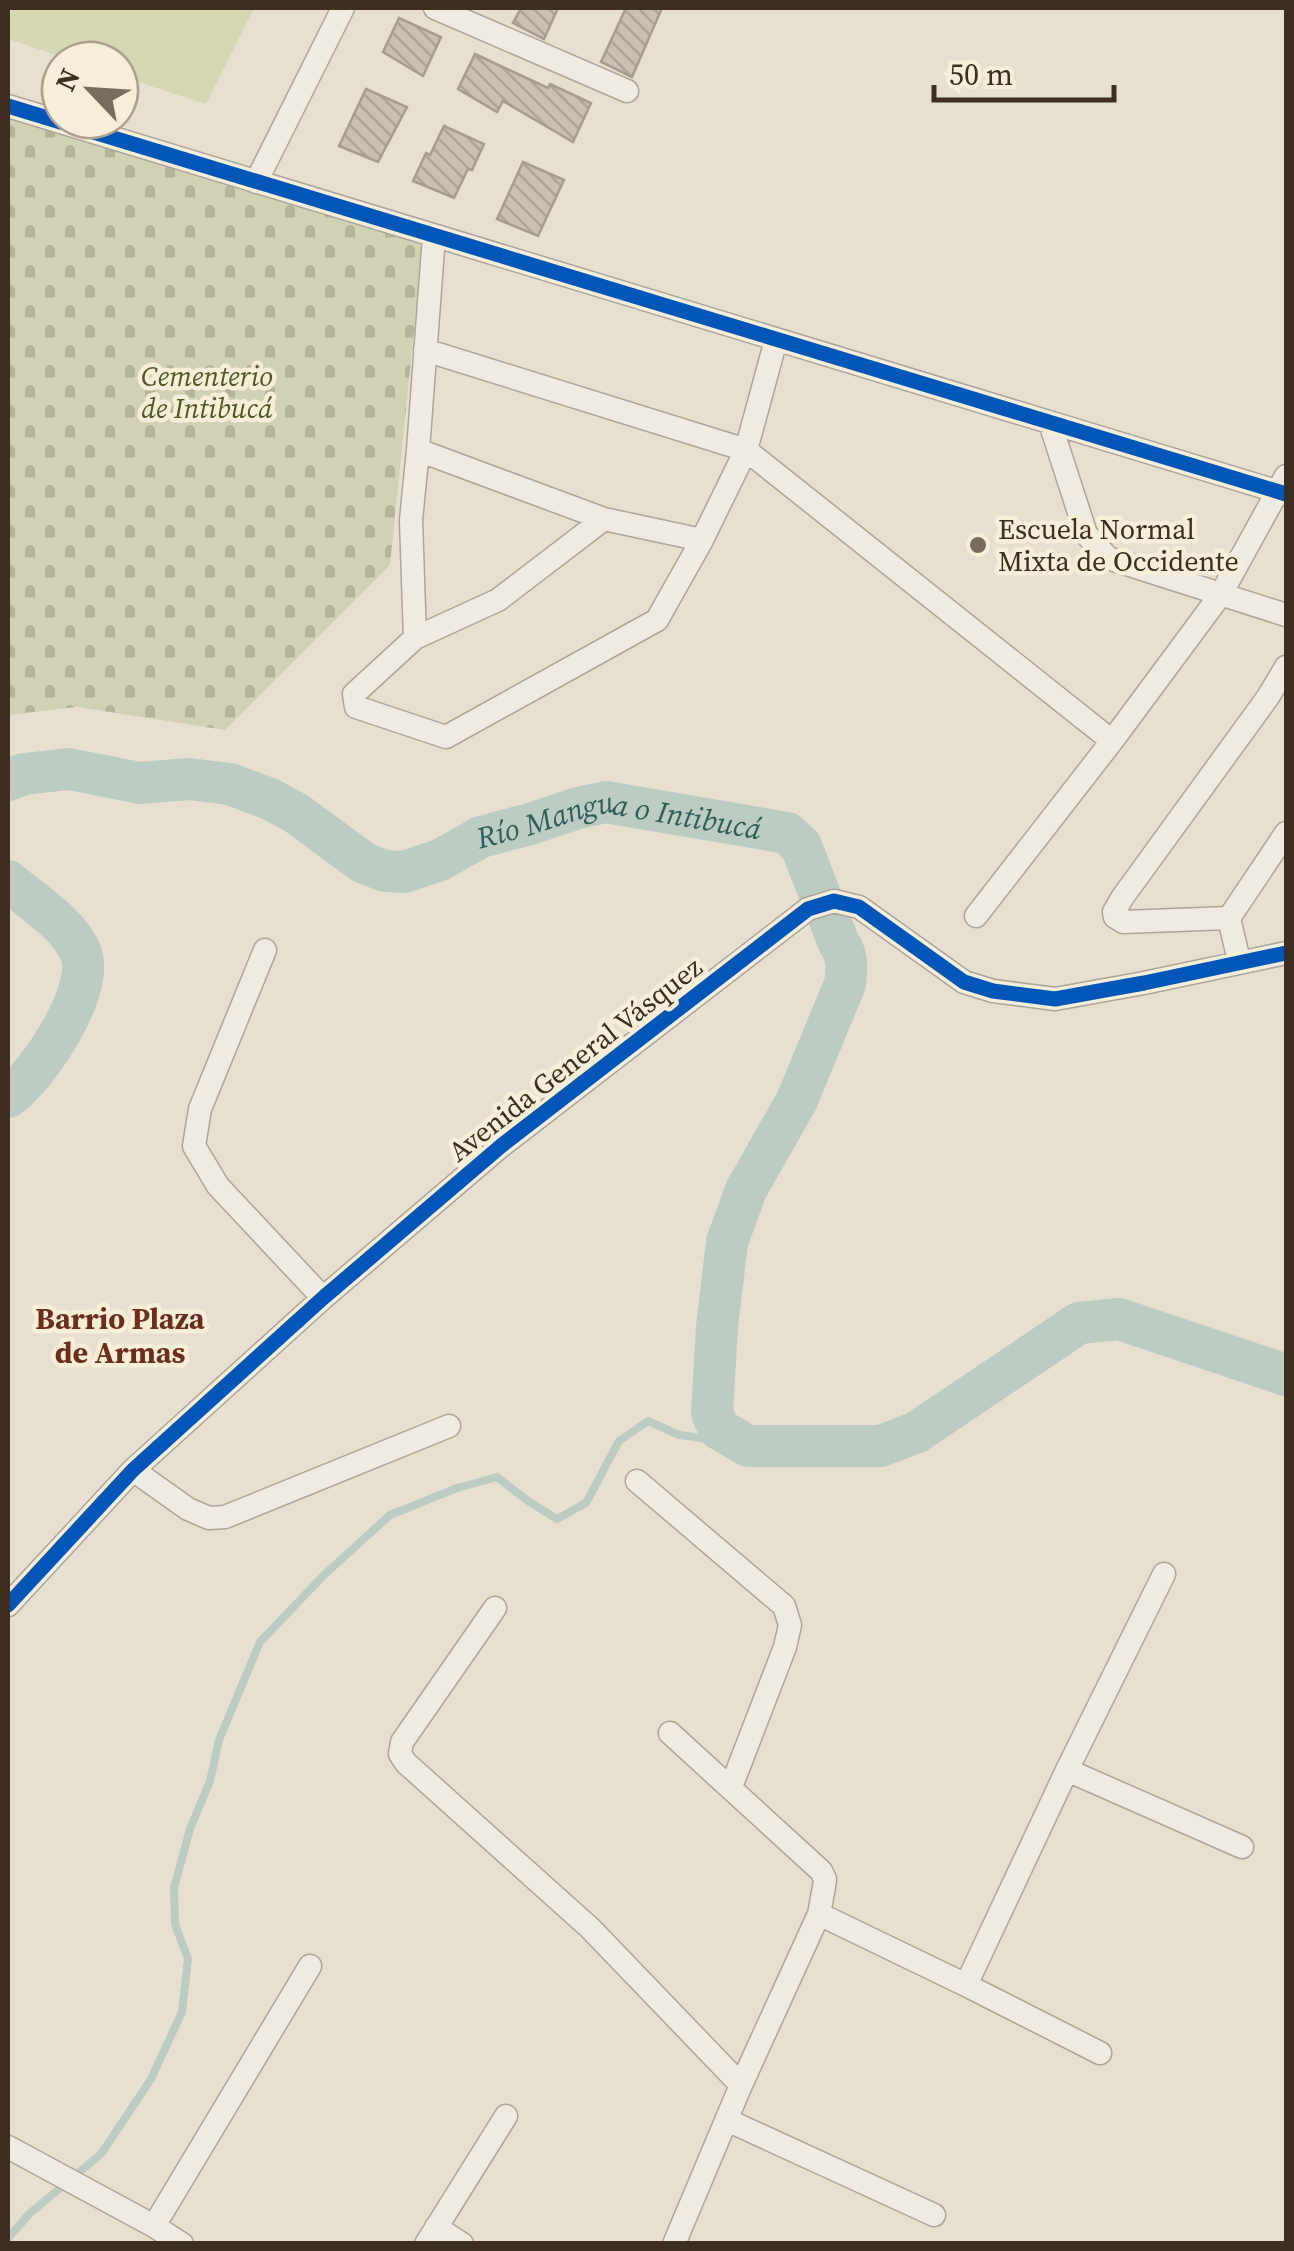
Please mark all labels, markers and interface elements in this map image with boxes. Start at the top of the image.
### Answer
north arrow [40,40,140,140]
scale bar [934,40,1114,102]
text: 50 m [949,54,1013,95]
text: N [46,62,89,97]
park label: Cementerio de Intibucá [141,357,273,427]
place label: Escuela Normal Mixta de Occidente [998,510,1239,580]
marker: Escuela Normal Mixta de Occidente [967,534,989,556]
water label: Río Mangua o Intibucá [471,780,765,858]
street label: Avenida General Vásquez [440,948,710,1170]
district label: Barrio Plaza de Armas [35,1298,206,1373]

